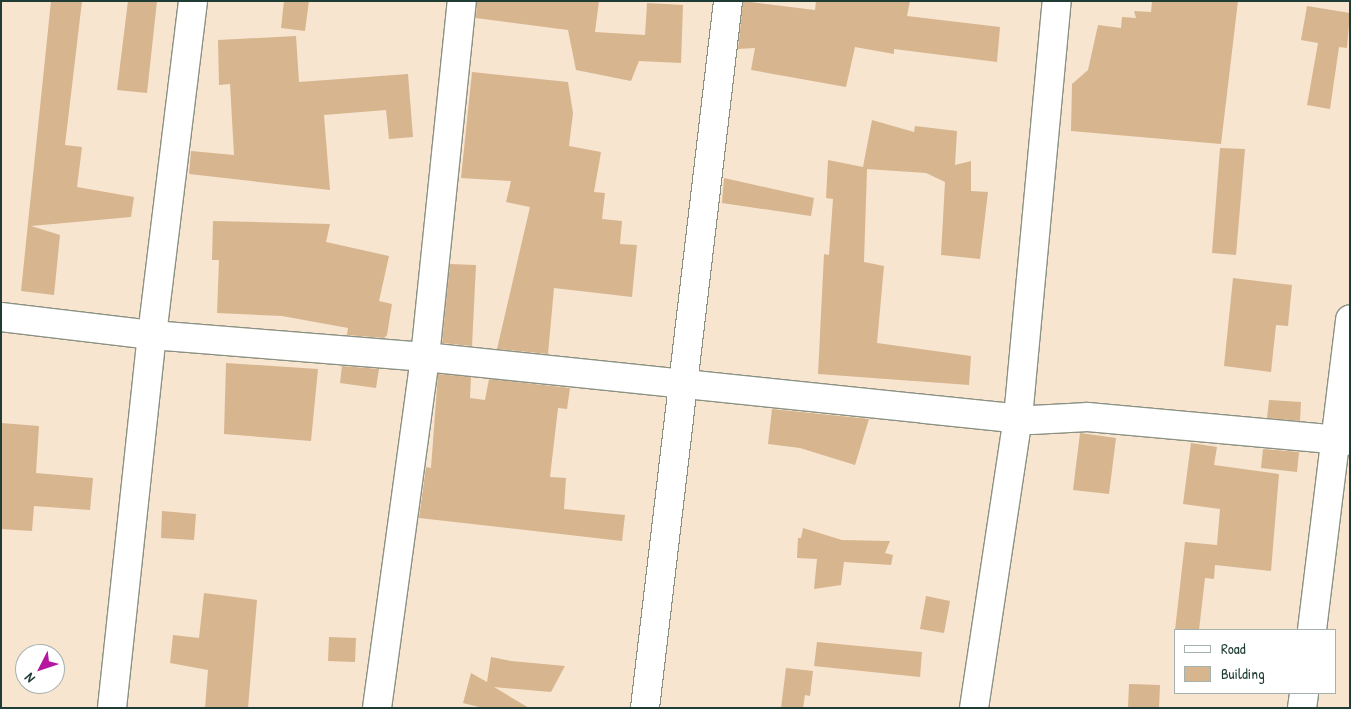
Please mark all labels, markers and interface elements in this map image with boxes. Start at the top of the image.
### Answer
legend [1174,629,1336,694]
text: Road [1221,638,1246,659]
north arrow [15,644,65,694]
text: Building [1221,663,1265,684]
text: N [19,669,39,688]

